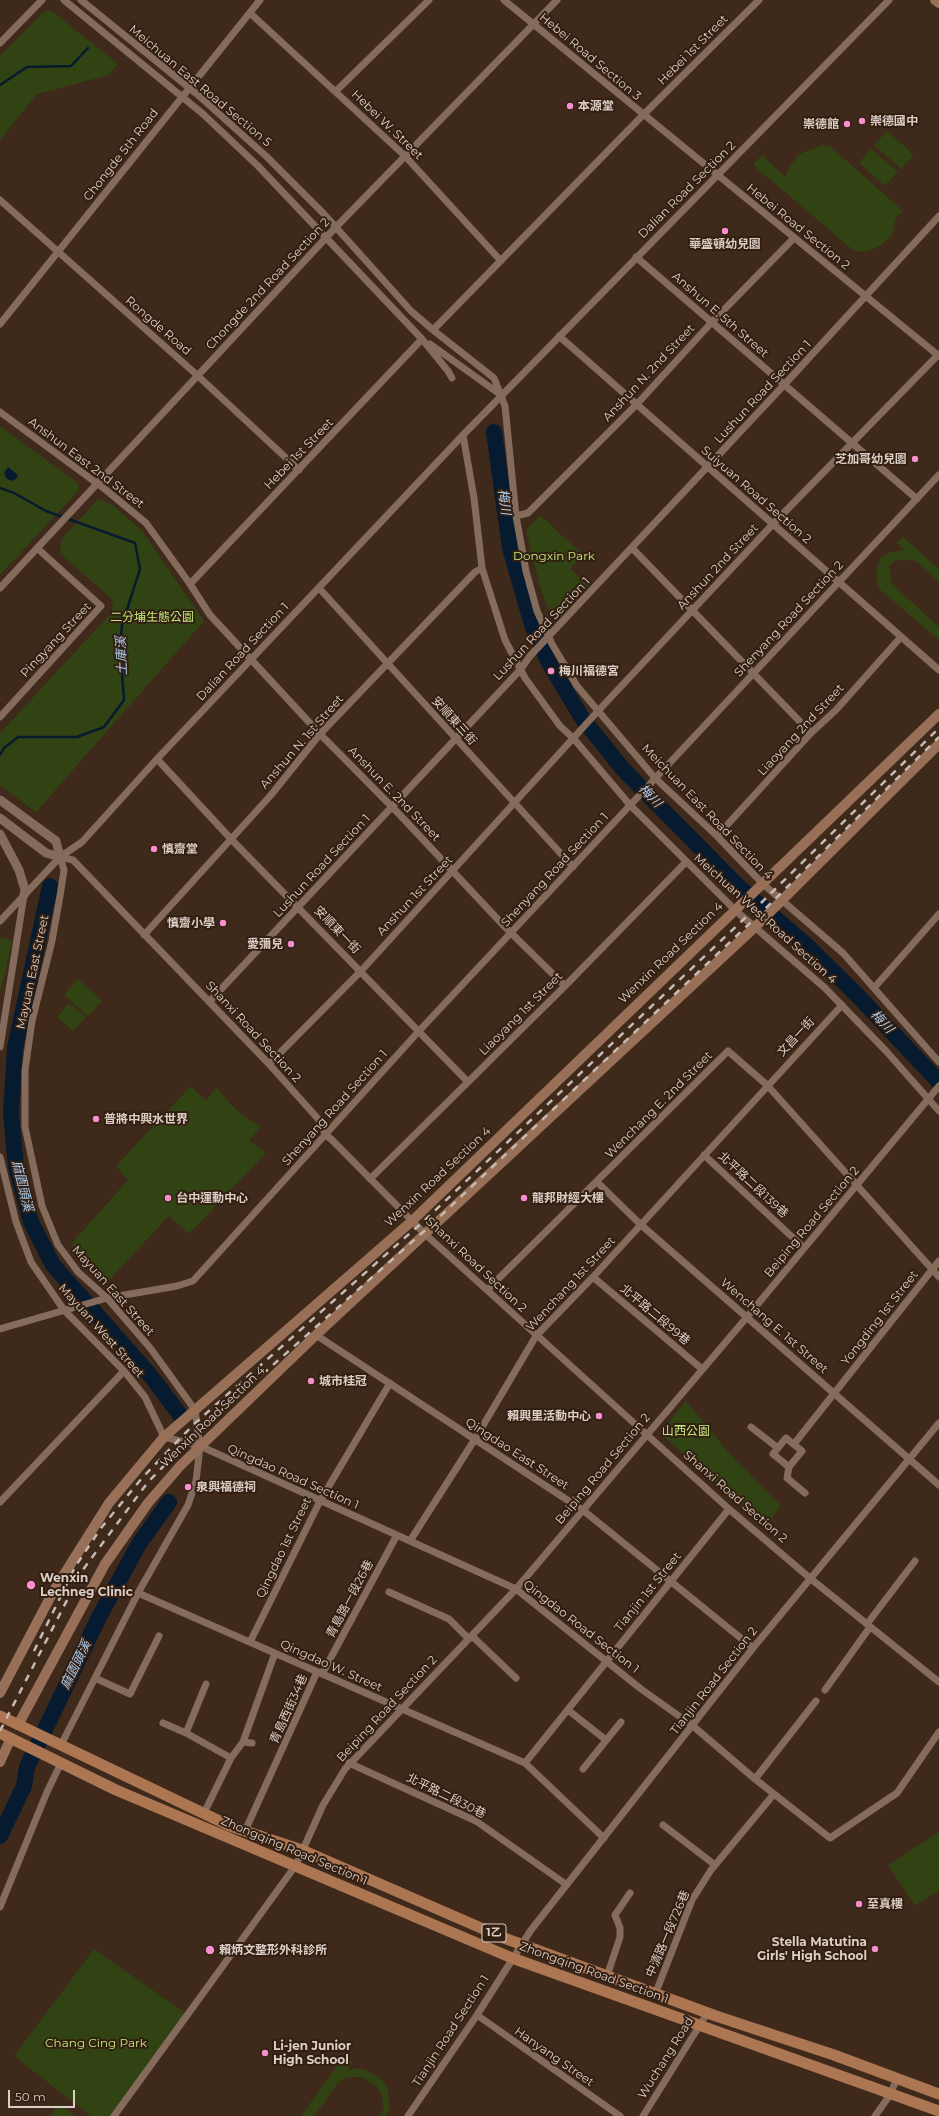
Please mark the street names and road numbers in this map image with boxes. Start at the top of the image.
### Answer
street label: Hebei Road Section 3 [536,10,644,104]
street label: Hebei 1st Street [655,12,731,88]
street label: Meichuan East Road Section 5 [126,22,274,150]
street label: Hebei W. Street [348,87,426,163]
street label: Chongde 5th Road [80,106,162,204]
street label: Dalian Road Section 2 [635,138,739,242]
street label: Hebei Road Section 2 [744,181,852,273]
street label: Chongde 2nd Road Section 2 [203,215,333,353]
street label: Anshun E. 5th Street [669,269,771,361]
street label: Rongde Road [122,294,194,358]
street label: Anshun N. 2nd Street [600,321,698,425]
street label: Lushun Road Section 1 [712,338,814,446]
street label: Anshun East 2nd Street [25,415,147,511]
street label: Hebei 1st Street [261,415,337,493]
street label: Suiyuan Road Section 2 [698,443,814,547]
street label: Anshun 2nd Street [674,521,762,613]
street label: Shenyang Road Section 2 [732,558,846,680]
street label: Lushun Road Section 1 [491,575,593,683]
street label: Pingyang Street [18,600,94,680]
street label: Dalian Road Section 1 [194,600,292,704]
street label: Liaoyang 2nd Street [755,681,847,779]
street label: Anshun N. 1st Street [257,692,347,792]
street label: 安順東三街 [429,694,479,748]
street label: Meichuan East Road Section 4 [638,741,776,883]
street label: Anshun E. 2nd Street [345,744,443,844]
street label: Shenyang Road Section 1 [498,810,612,930]
street label: Lushun Road Section 1 [271,812,373,920]
street label: Meichuan West Road Section 4 [690,851,840,987]
street label: Anshun 1st Street [374,853,456,939]
street label: Wenxin Road Section 4 [616,899,726,1007]
street label: 安順東一街 [311,903,363,957]
street label: Mayuan East Street [14,914,52,1030]
street label: Liaoyang 1st Street [476,969,566,1059]
street label: Shanxi Road Section 2 [202,978,304,1086]
street label: 文昌一街 [774,1015,818,1059]
street label: Shenyang Road Section 1 [279,1047,391,1169]
street label: Wenchang E. 2nd Street [602,1048,716,1162]
street label: Wenxin Road Section 4 [382,1124,494,1230]
street label: 北平路二段139巷 [715,1149,791,1221]
street label: Beiping Road Section 2 [761,1164,863,1280]
street label: Shanxi Road Section 2 [422,1214,530,1316]
street label: Wenchang 1st Street [524,1234,618,1334]
street label: Mayuan East Street [69,1243,157,1339]
street label: Yongding 1st Street [839,1268,921,1368]
street label: Wenchang E. 1st Street [717,1275,831,1377]
street label: Mayuan West Street [55,1281,147,1381]
street label: 北平路二段99巷 [617,1282,693,1348]
street label: Wenxin Road Section 4 [158,1363,268,1471]
street label: Beiping Road Section 2 [552,1411,654,1527]
street label: Qingdao East Street [462,1415,572,1493]
street label: Qingdao Road Section 1 [225,1441,361,1513]
street label: Shanxi Road Section 2 [680,1448,790,1546]
street label: Qingdao 1st Street [253,1495,315,1601]
street label: Tianjin 1st Street [612,1550,684,1634]
street label: 青島路一段26巷 [323,1558,377,1640]
street label: Qingdao Road Section 1 [520,1577,642,1677]
street label: Tianjin Road Section 2 [667,1624,761,1738]
street label: Qingdao W. Street [278,1637,384,1695]
street label: Beiping Road Section 2 [334,1653,440,1765]
street label: 青島西街34巷 [267,1672,311,1746]
street label: 北平路二段30巷 [404,1771,488,1821]
street label: Zhongqing Road Section 1 [219,1814,369,1888]
street label: 中清路一段726巷 [643,1888,693,1980]
road number: 1乙 [482,1924,506,1942]
street label: Zhongqing Road Section 1 [517,1939,671,2007]
street label: Tianjin Road Section 1 [409,1972,493,2090]
street label: Wuchang Road [635,2014,697,2102]
street label: Hanyang Street [511,2024,597,2090]

